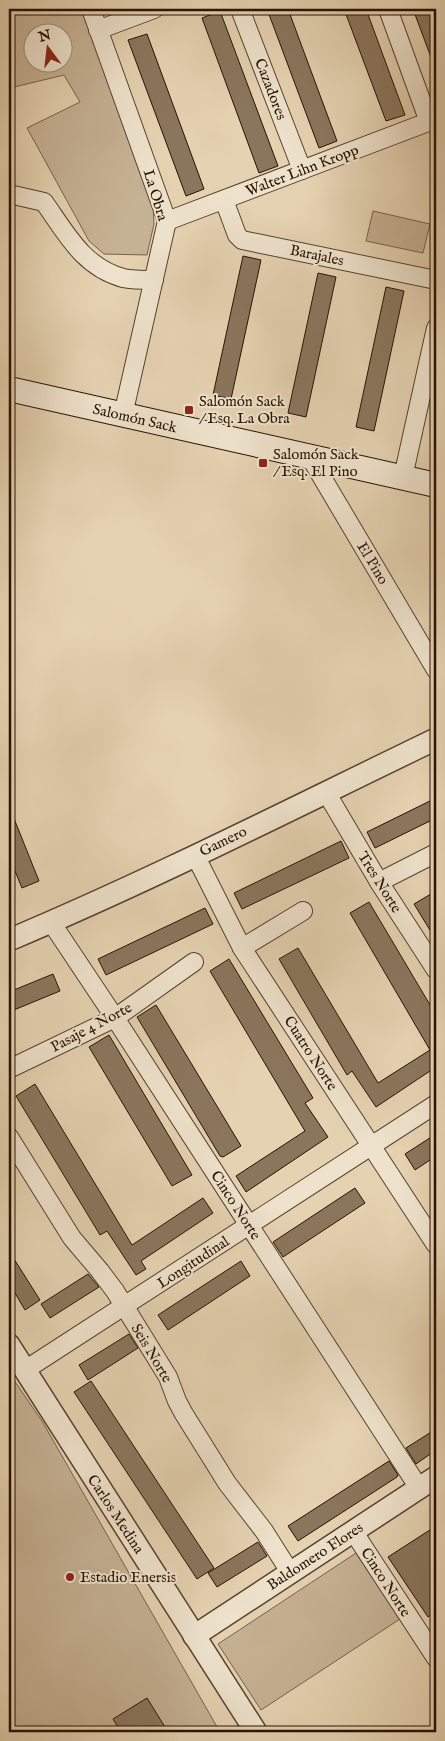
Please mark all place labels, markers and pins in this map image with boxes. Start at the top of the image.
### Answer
place label: Salomón Sack / Esq. La Obra [199,392,290,428]
marker: Salomón Sack / Esq. La Obra [183,404,195,416]
place label: Salomón Sack / Esq. El Pino [273,445,360,481]
marker: Salomón Sack / Esq. El Pino [257,457,269,469]
place label: Estadio Enersis [80,1568,176,1587]
marker: Estadio Enersis [64,1571,76,1583]

